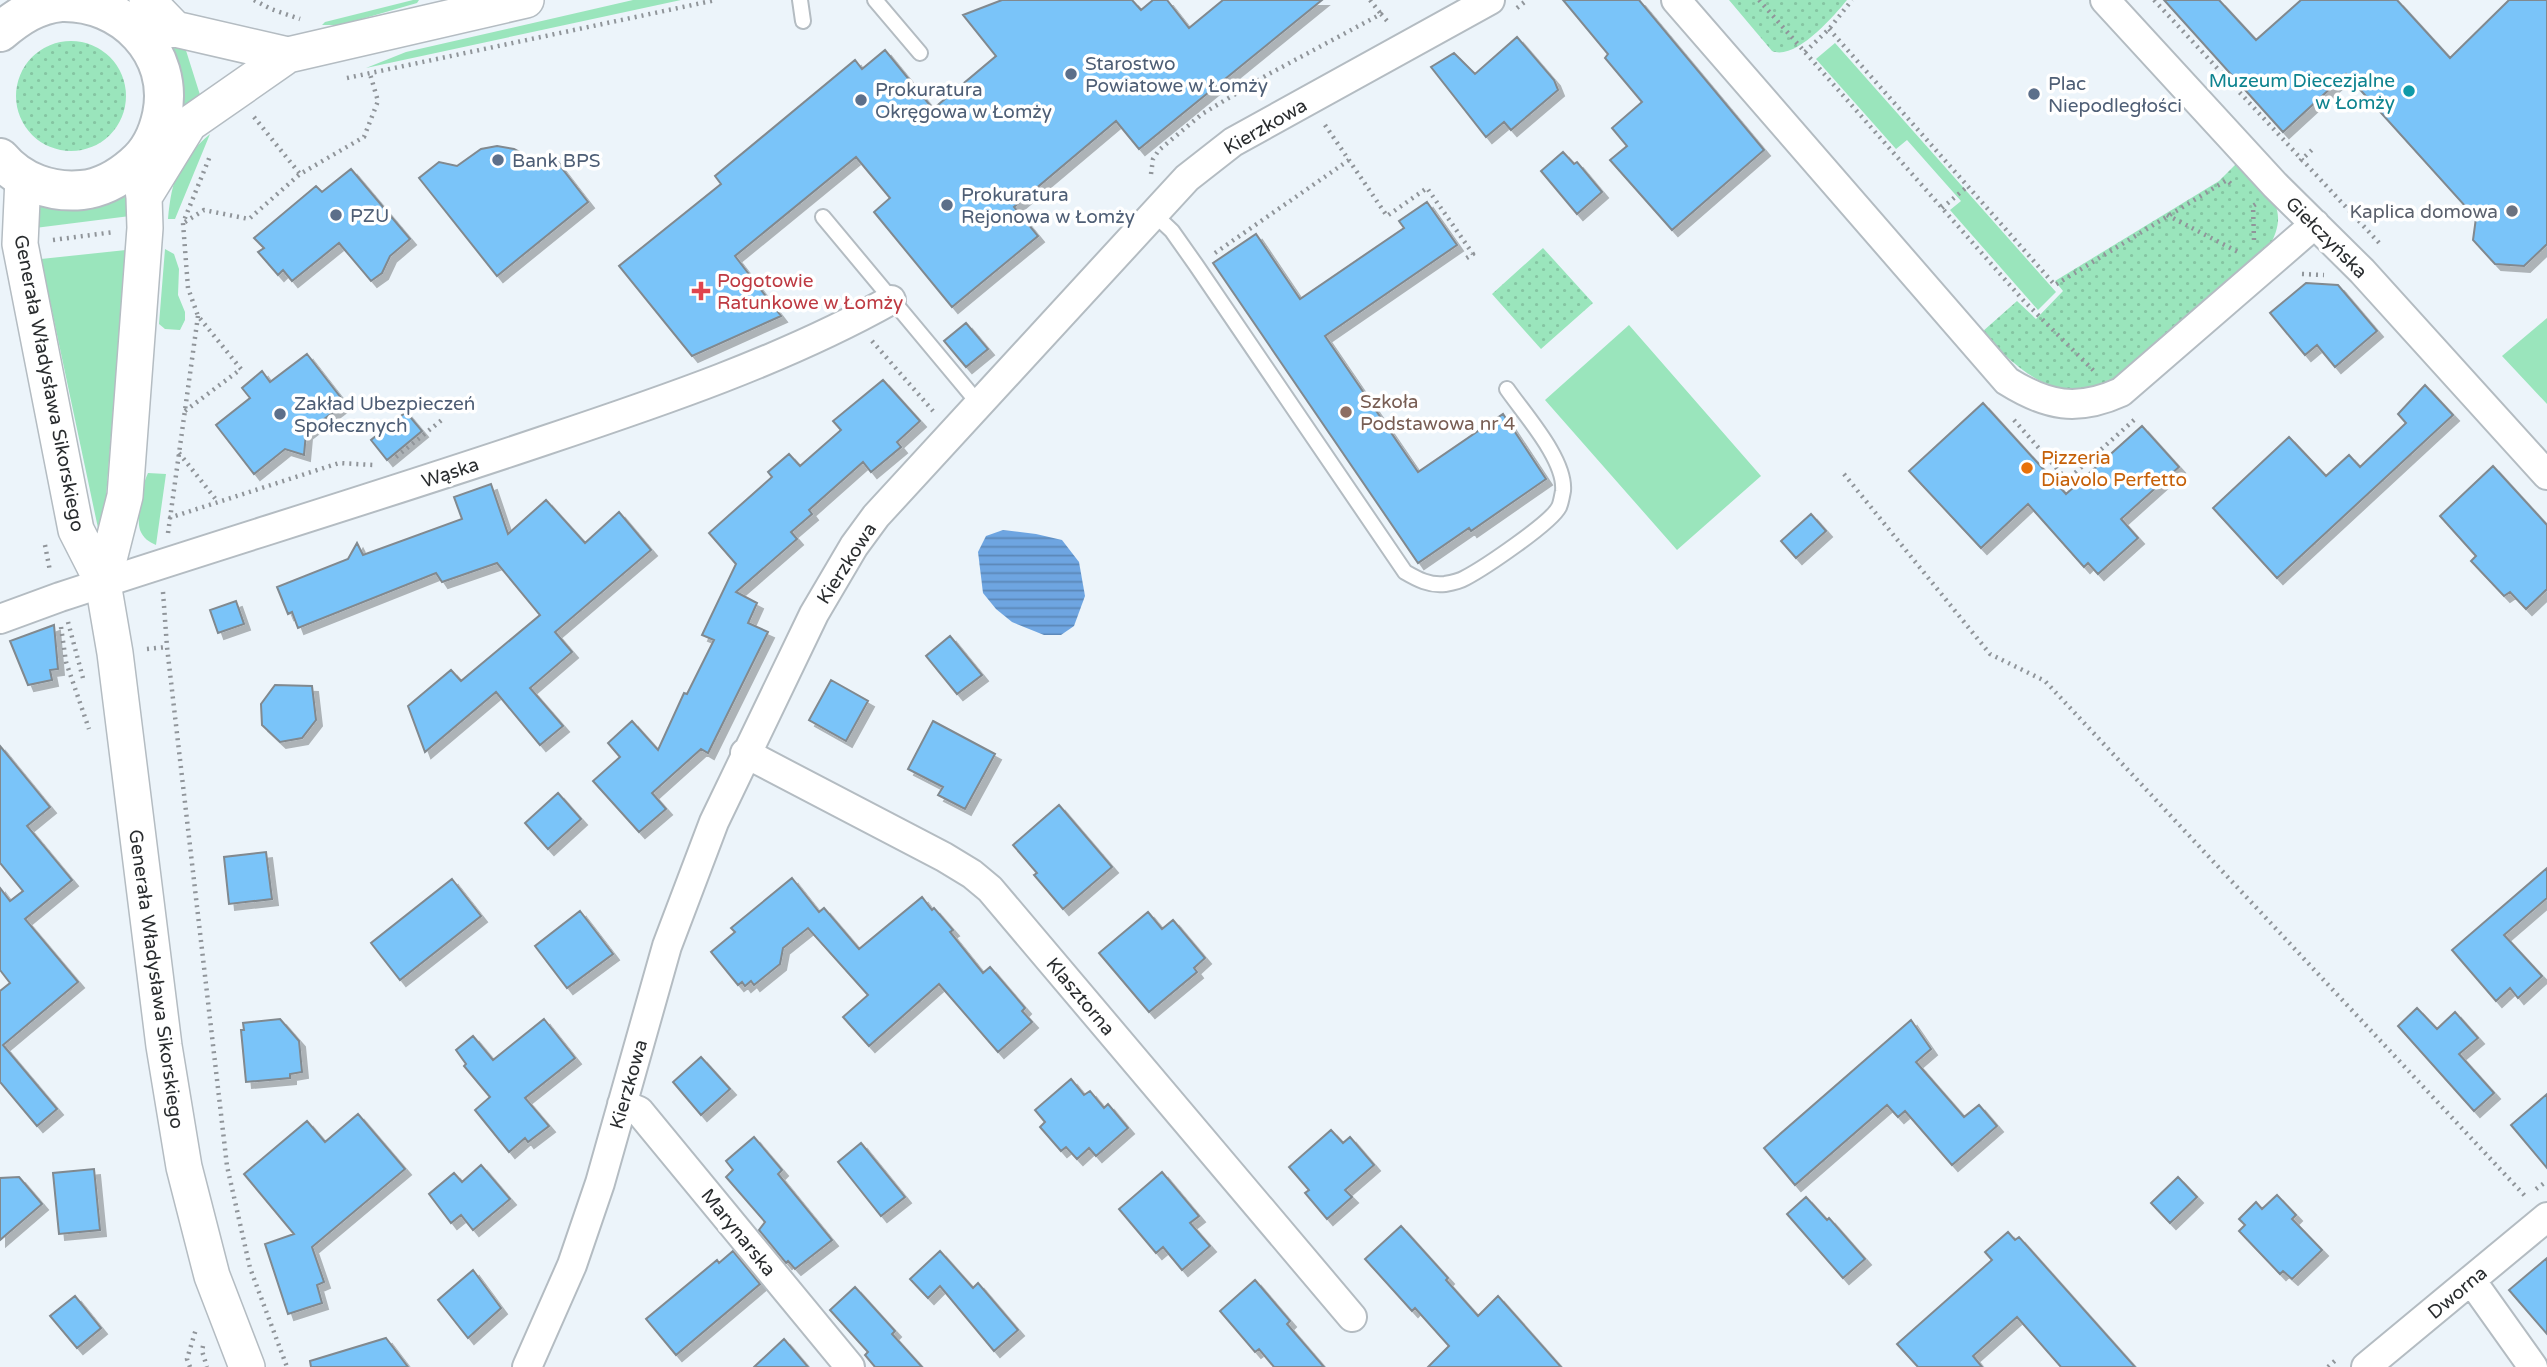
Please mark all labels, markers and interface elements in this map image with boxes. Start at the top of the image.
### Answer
place label: Starostwo Powiatowe w Łomży [1085,53,1268,97]
marker: Starostwo Powiatowe w Łomży [1063,66,1079,82]
place label: Muzeum Diecezjalne w Łomży [2209,70,2395,114]
place label: Plac Niepodległości [2048,73,2182,117]
place label: Prokuratura Okręgowa w Łomży [875,79,1052,123]
marker: Muzeum Diecezjalne w Łomży [2401,83,2417,99]
marker: Plac Niepodległości [2026,86,2042,102]
marker: Prokuratura Okręgowa w Łomży [853,92,869,108]
street label: Kierzkowa [1220,94,1311,159]
place label: Bank BPS [512,150,600,172]
marker: Bank BPS [490,152,506,168]
place label: Prokuratura Rejonowa w Łomży [961,184,1135,228]
street label: Giełczyńska [2281,192,2372,283]
marker: Prokuratura Rejonowa w Łomży [939,197,955,213]
place label: Kaplica domowa [2349,201,2498,223]
marker: Kaplica domowa [2504,203,2520,219]
place label: PZU [350,205,389,227]
marker: PZU [328,207,344,223]
street label: Generała Władysława Sikorskiego [9,233,89,533]
place label: Pogotowie Ratunkowe w Łomży [717,270,903,314]
marker: Pogotowie Ratunkowe w Łomży [691,281,711,301]
place label: Szkoła Podstawowa nr 4 [1360,391,1516,435]
place label: Zakład Ubezpieczeń Społecznych [294,393,475,437]
marker: Szkoła Podstawowa nr 4 [1338,404,1354,420]
marker: Zakład Ubezpieczeń Społecznych [272,406,288,422]
place label: Pizzeria Diavolo Perfetto [2041,447,2187,491]
street label: Wąska [419,453,482,493]
marker: Pizzeria Diavolo Perfetto [2019,460,2035,476]
street label: Kierzkowa [813,519,881,608]
street label: Generała Władysława Sikorskiego [124,828,188,1130]
street label: Klasztorna [1041,953,1119,1040]
street label: Kierzkowa [606,1037,652,1132]
street label: Marynarska [696,1185,780,1281]
street label: Dworna [2424,1262,2492,1324]

